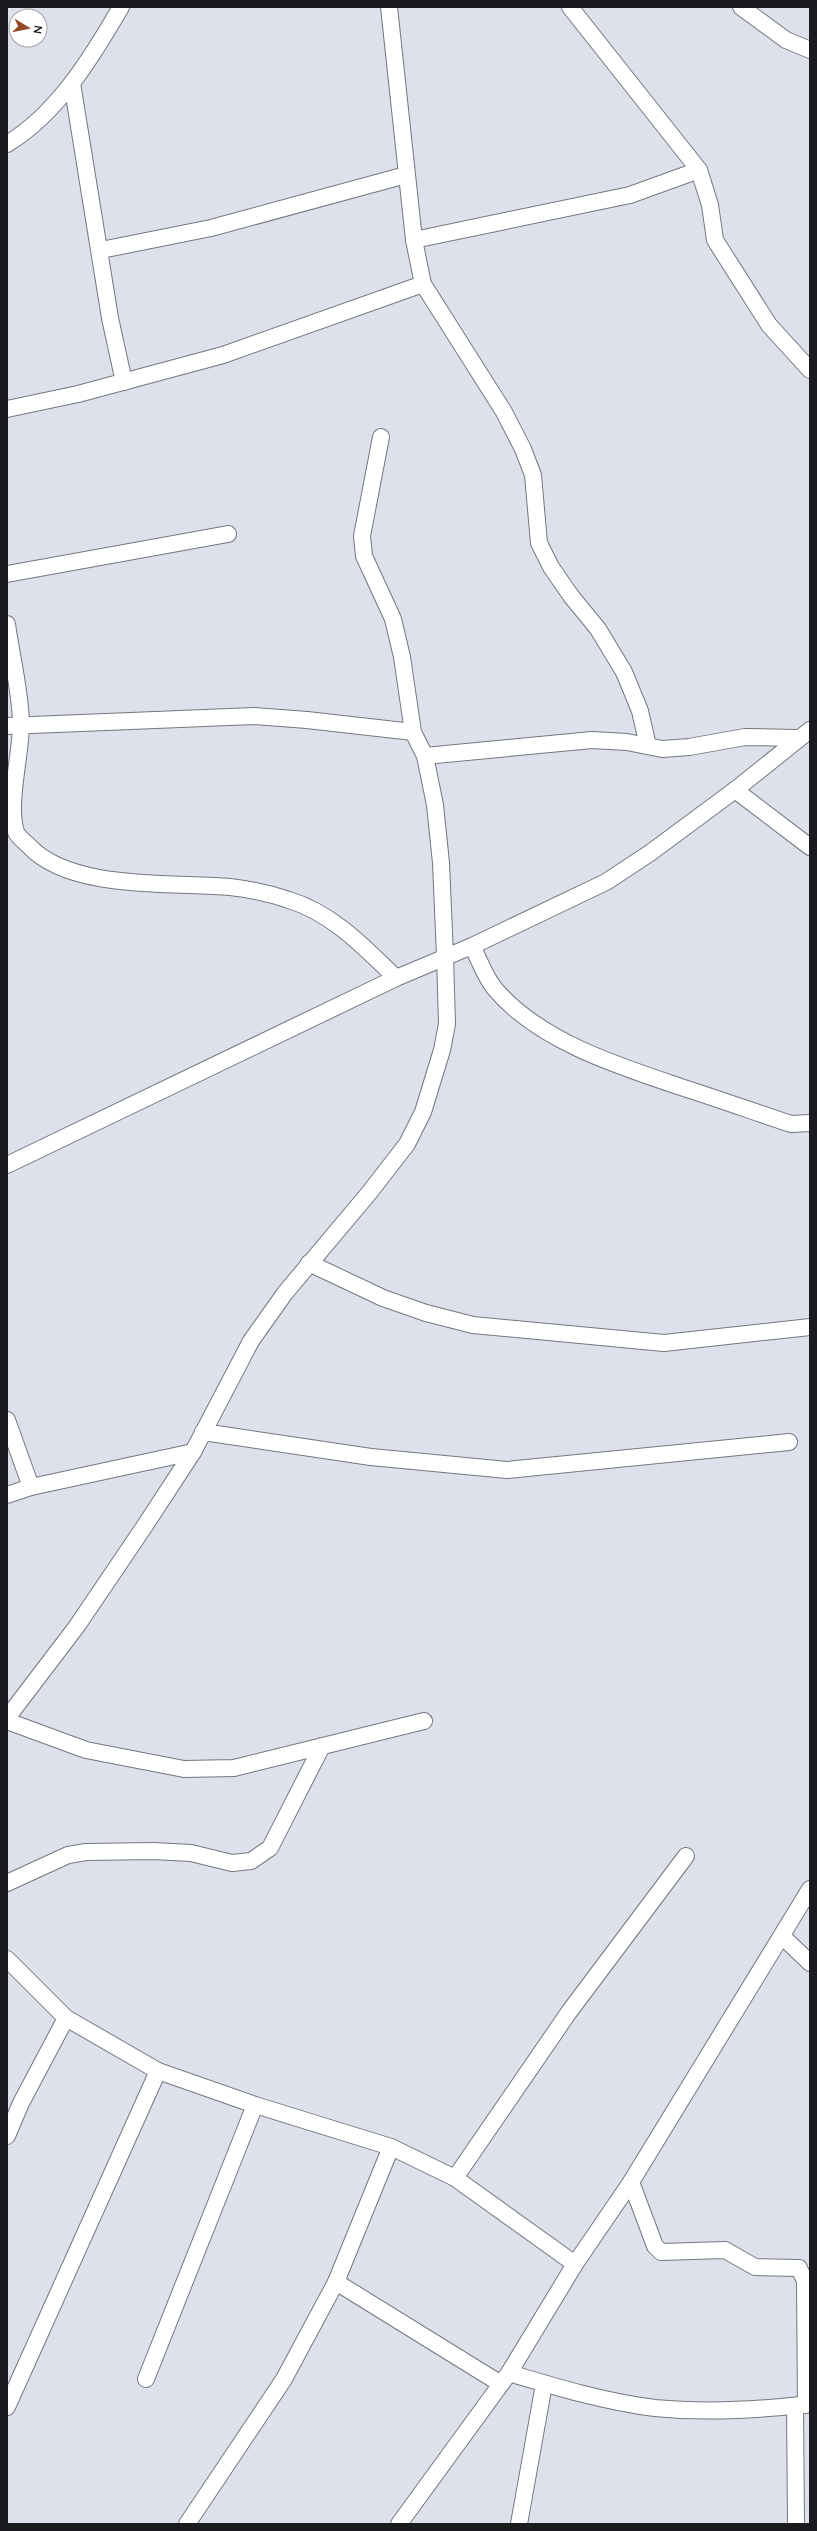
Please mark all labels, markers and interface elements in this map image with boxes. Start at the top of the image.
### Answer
north arrow [8,8,48,48]
text: N [31,25,45,35]

